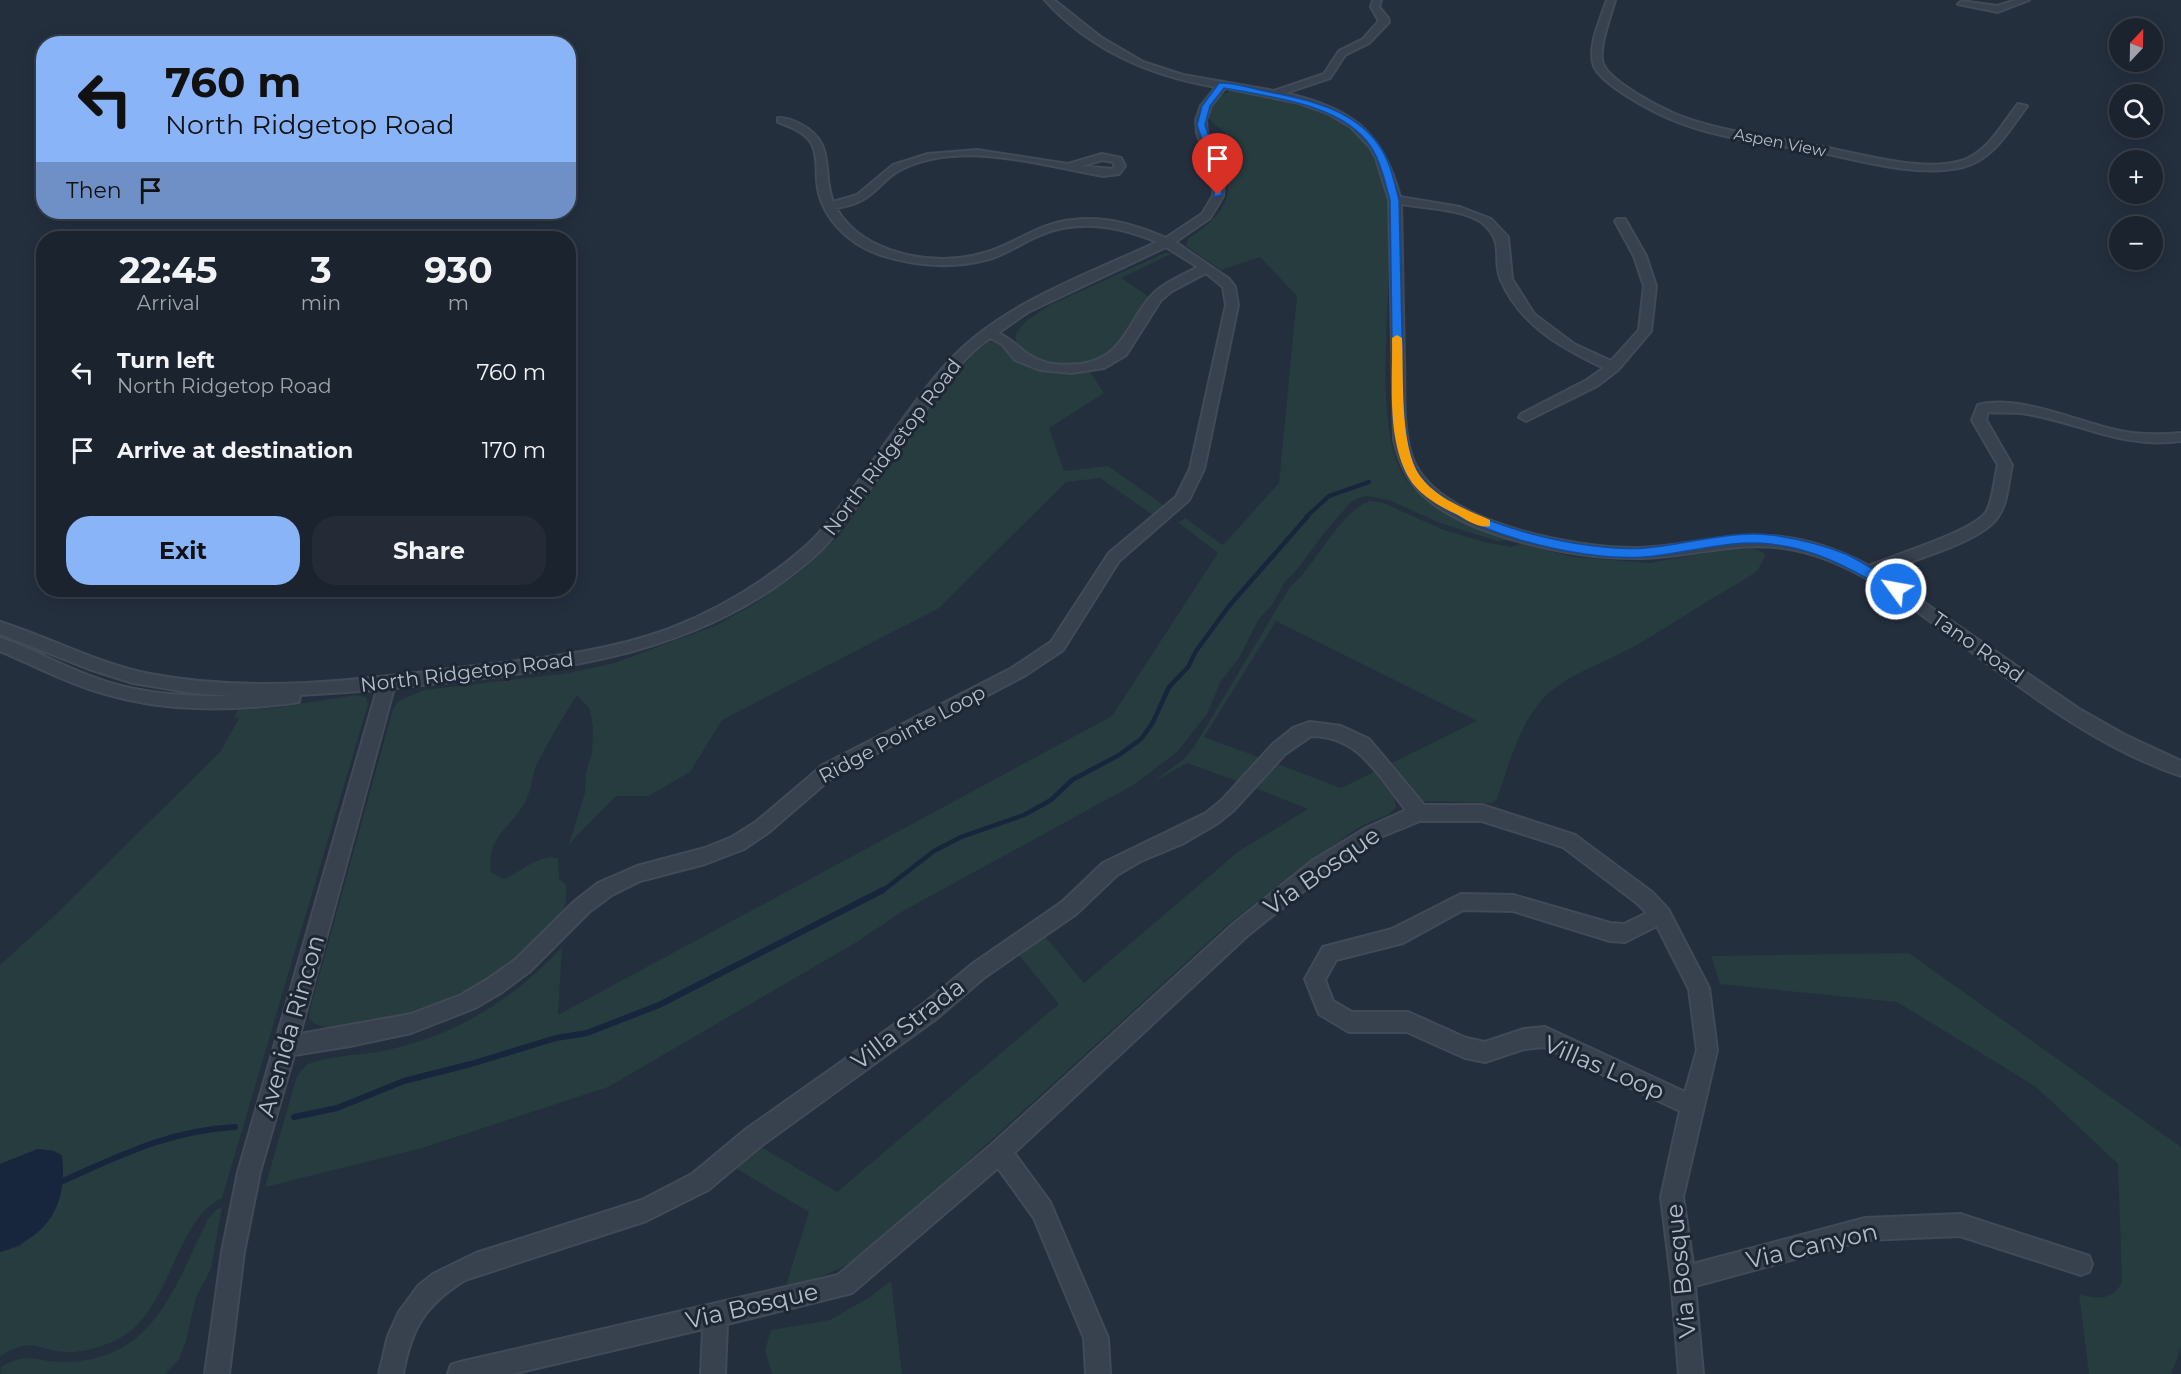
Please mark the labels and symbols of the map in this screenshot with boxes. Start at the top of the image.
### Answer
north arrow [2109,18,2163,72]
street label: Aspen View [1732,124,1828,161]
pin [1192,133,1243,195]
street label: North Ridgetop Road [818,354,966,540]
position arrow [1864,557,1928,621]
street label: Tano Road [1928,607,2028,687]
street label: North Ridgetop Road [359,647,575,697]
street label: Ridge Pointe Loop [815,680,989,788]
street label: Via Bosque [1258,820,1385,921]
street label: Avenida Rincon [251,932,330,1120]
street label: Villa Strada [846,972,970,1075]
street label: Villas Loop [1540,1029,1669,1106]
street label: Via Bosque [1659,1202,1702,1340]
street label: Via Canyon [1743,1216,1880,1275]
street label: Via Bosque [683,1276,821,1335]

